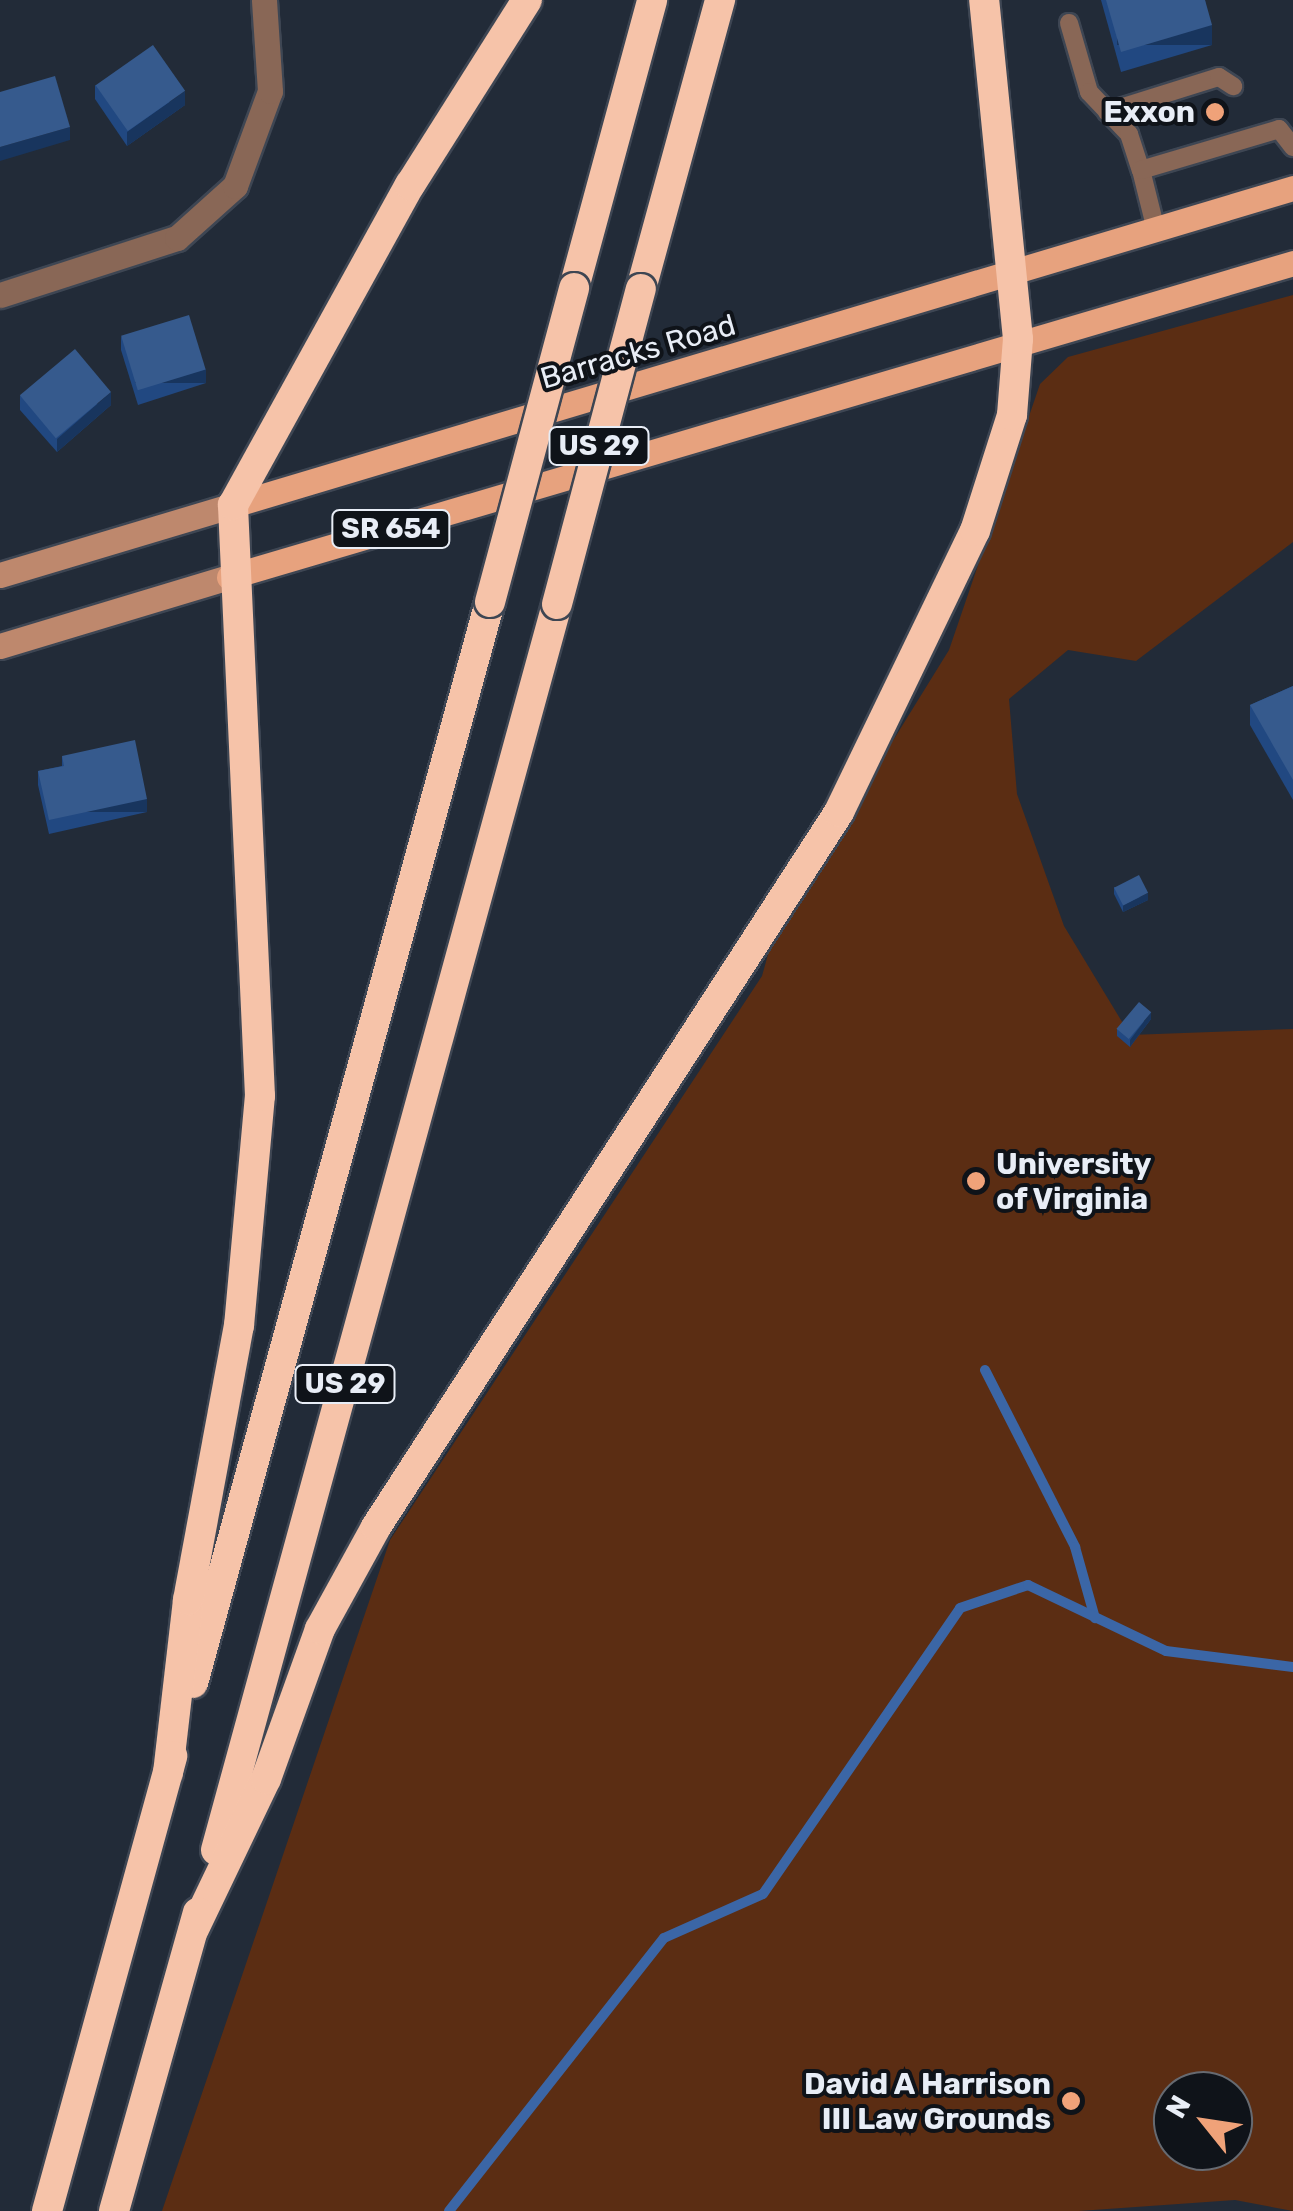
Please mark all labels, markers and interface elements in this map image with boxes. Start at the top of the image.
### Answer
place label: Exxon [1104,94,1195,130]
marker: Exxon [1204,101,1226,123]
street label: Barracks Road [536,307,740,397]
road number: US 29 [546,423,652,469]
road number: SR 654 [331,506,451,552]
place label: University of Virginia [996,1146,1151,1216]
marker: University of Virginia [965,1170,987,1192]
road number: US 29 [292,1361,398,1407]
place label: David A Harrison III Law Grounds [803,2066,1051,2136]
north arrow [1153,2071,1253,2171]
marker: David A Harrison III Law Grounds [1060,2090,1082,2112]
text: N [1159,2090,1198,2124]

